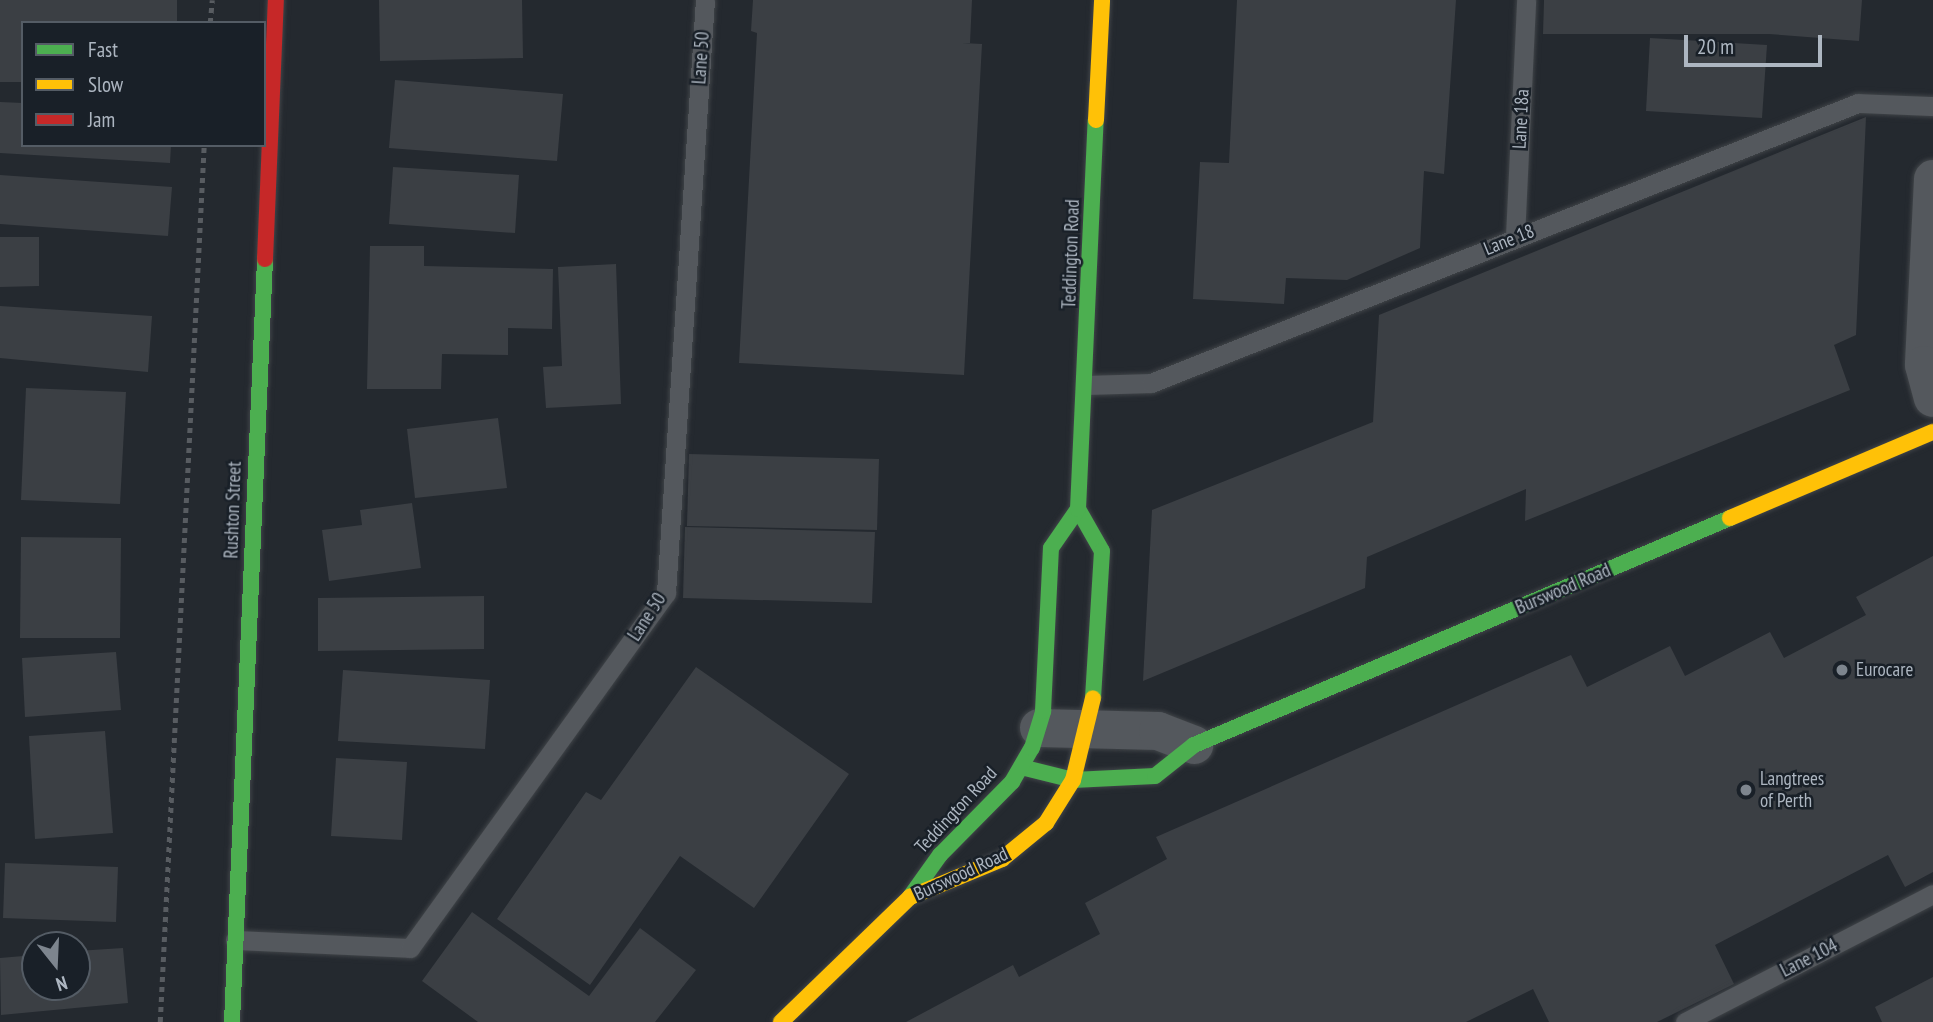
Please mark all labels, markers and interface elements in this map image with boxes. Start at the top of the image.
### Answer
legend [21,21,266,147]
scale bar [1688,21,1826,65]
street label: Lane 50 [688,31,714,85]
text: 20 m [1697,33,1734,60]
text: Fast [88,36,118,63]
text: Slow [88,71,123,98]
street label: Lane 18a [1508,88,1534,150]
text: Jam [88,106,115,133]
street label: Teddington Road [1058,199,1084,309]
street label: Lane 18 [1480,220,1538,260]
street label: Rushton Street [220,461,246,559]
street label: Burswood Road [1512,559,1614,619]
street label: Lane 50 [623,589,671,645]
place label: Eurocare [1856,659,1913,681]
marker: Eurocare [1834,662,1850,678]
street label: Teddington Road [910,762,1002,858]
place label: Langtrees of Perth [1760,768,1824,812]
marker: Langtrees of Perth [1738,782,1754,798]
street label: Burswood Road [910,842,1012,906]
north arrow [21,931,91,1001]
street label: Lane 104 [1777,934,1841,982]
text: N [53,971,70,997]

